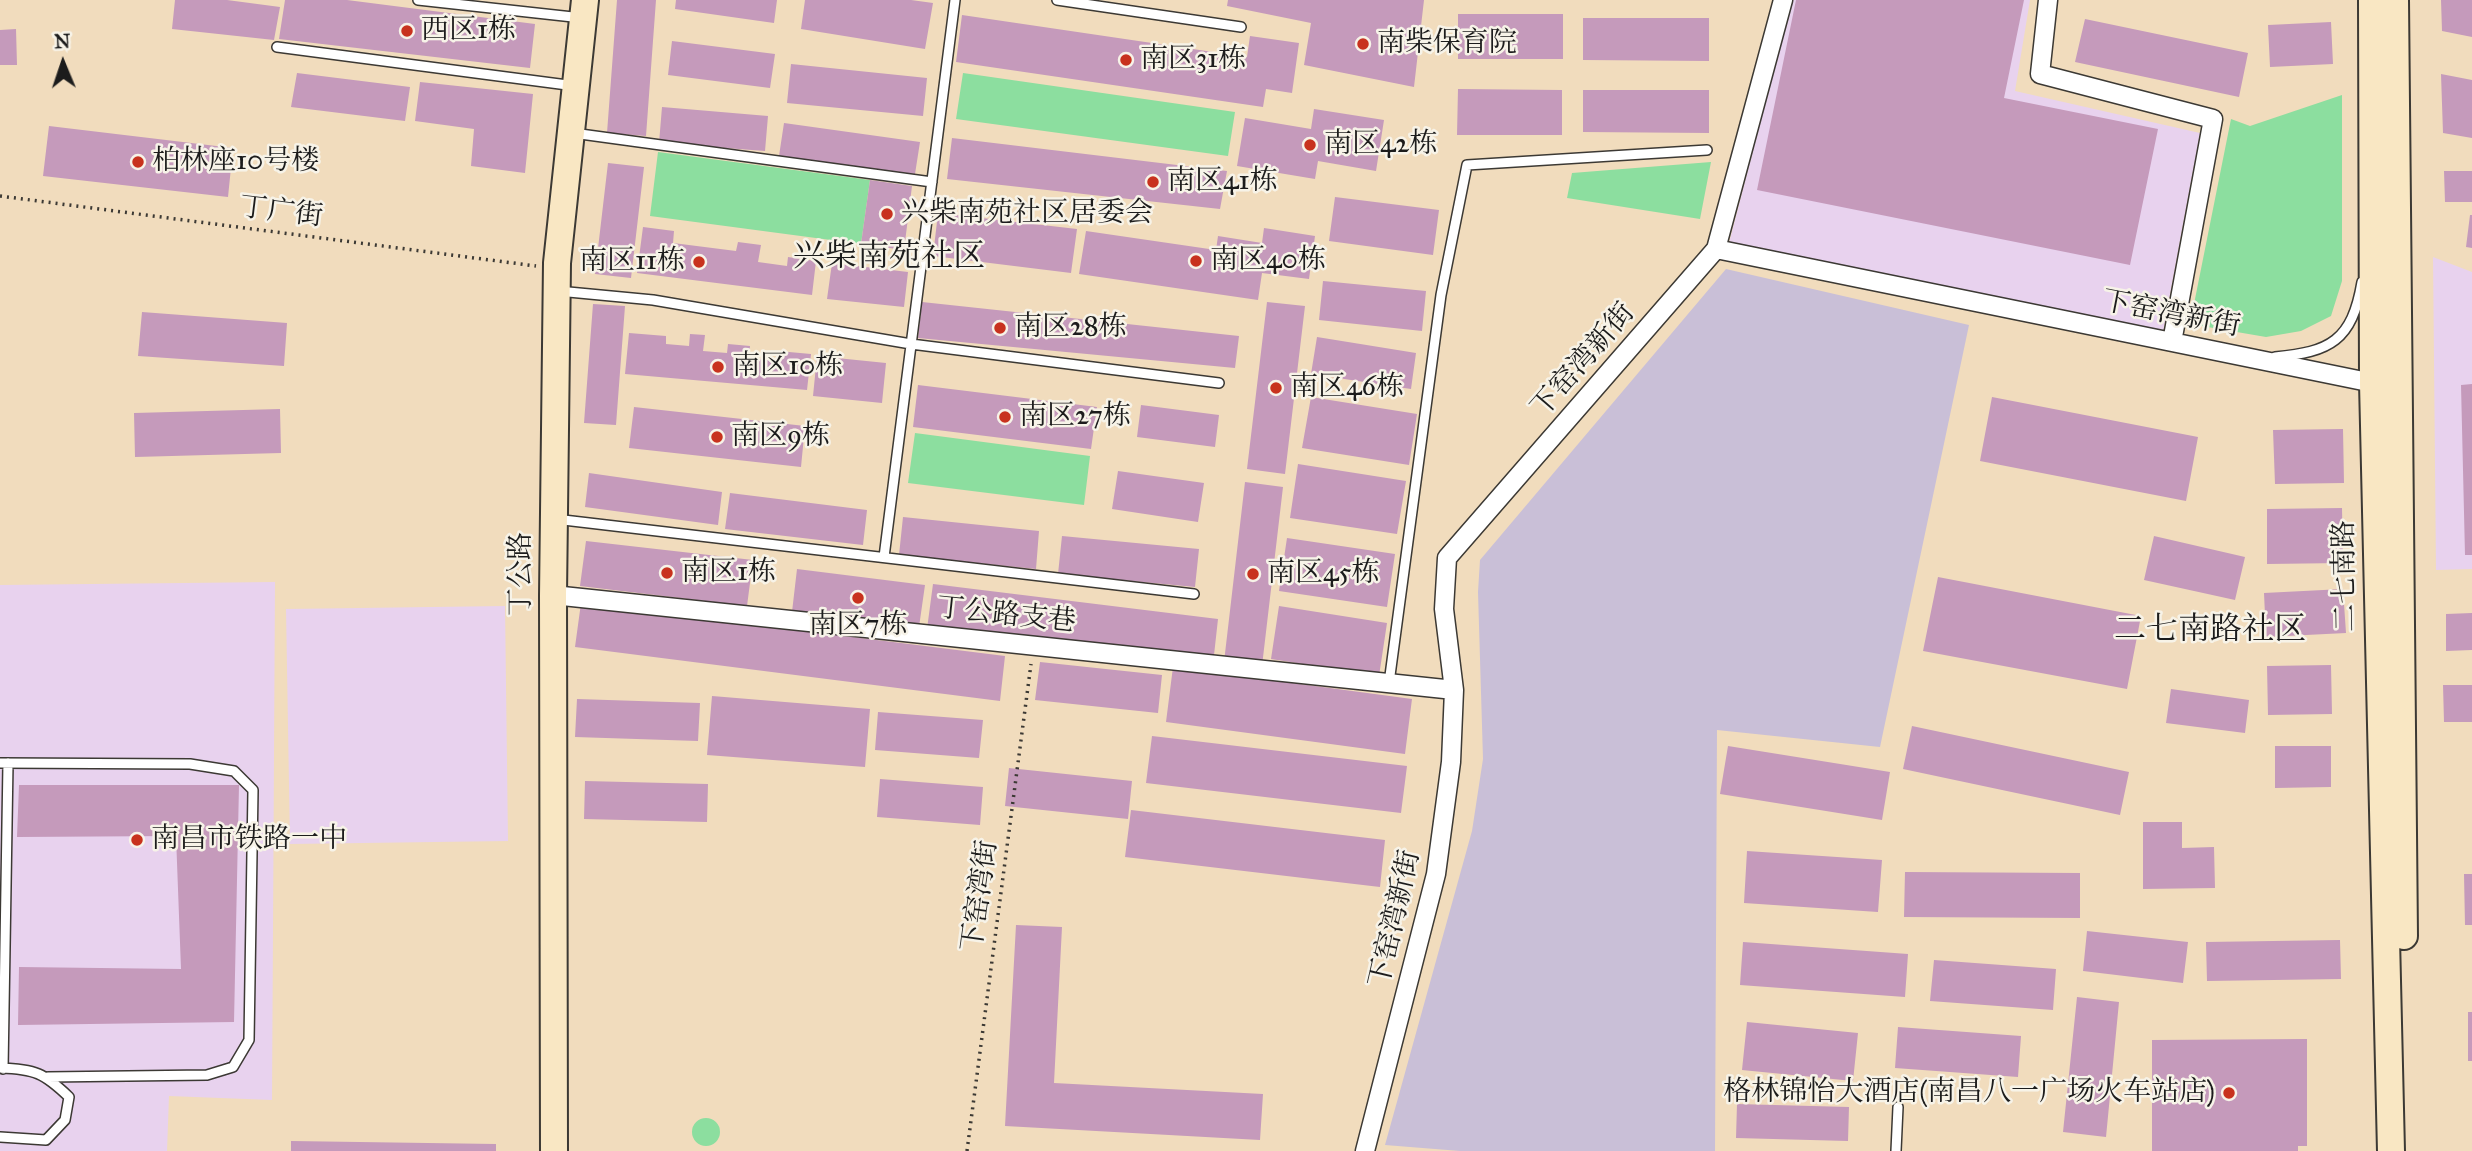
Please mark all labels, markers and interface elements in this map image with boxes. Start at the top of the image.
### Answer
place label: 西区1栋 [421,14,516,48]
marker: 西区1栋 [399,23,415,39]
place label: 南柴保育院 [1377,27,1517,61]
north arrow [28,28,98,98]
text: N [54,30,71,53]
marker: 南柴保育院 [1355,36,1371,52]
place label: 南区31栋 [1140,43,1246,77]
marker: 南区31栋 [1118,52,1134,68]
place label: 南区42栋 [1324,128,1437,162]
marker: 南区42栋 [1302,137,1318,153]
place label: 柏林座10号楼 [152,145,319,179]
marker: 柏林座10号楼 [130,154,146,170]
place label: 南区41栋 [1167,165,1278,199]
marker: 南区41栋 [1145,174,1161,190]
street label: 丁广街 [237,191,325,235]
place label: 兴柴南苑社区居委会 [901,197,1153,231]
marker: 兴柴南苑社区居委会 [879,206,895,222]
district label: 兴柴南苑社区 [793,239,985,277]
place label: 南区40栋 [1210,244,1326,278]
place label: 南区11栋 [579,245,685,279]
marker: 南区40栋 [1188,253,1204,269]
marker: 南区11栋 [691,254,707,270]
street label: 下窑湾新街 [2099,285,2243,345]
street label: 下窑湾新街 [1525,297,1643,425]
place label: 南区28栋 [1014,311,1127,345]
marker: 南区28栋 [992,320,1008,336]
place label: 南区10栋 [732,350,843,384]
marker: 南区10栋 [710,359,726,375]
place label: 南区46栋 [1290,371,1404,405]
marker: 南区46栋 [1268,380,1284,396]
place label: 南区27栋 [1019,400,1131,434]
marker: 南区27栋 [997,409,1013,425]
place label: 南区9栋 [731,420,830,454]
marker: 南区9栋 [709,429,725,445]
street label: 二七南路 [2328,520,2364,632]
street label: 丁公路 [505,532,539,616]
place label: 南区1栋 [681,556,776,590]
place label: 南区45栋 [1267,557,1380,591]
marker: 南区1栋 [659,565,675,581]
marker: 南区45栋 [1245,566,1261,582]
marker: 南区7栋 [850,590,866,606]
street label: 丁公路支巷 [935,592,1077,640]
place label: 南区7栋 [809,609,907,643]
district label: 二七南路社区 [2114,612,2306,650]
place label: 南昌市铁路一中 [151,823,347,857]
marker: 南昌市铁路一中 [129,832,145,848]
street label: 下窑湾街 [957,838,1005,954]
street label: 下窑湾新街 [1364,847,1428,991]
place label: 格林锦怡大酒店(南昌八一广场火车站店) [1723,1076,2215,1110]
marker: 格林锦怡大酒店(南昌八一广场火车站店) [2221,1085,2237,1101]

